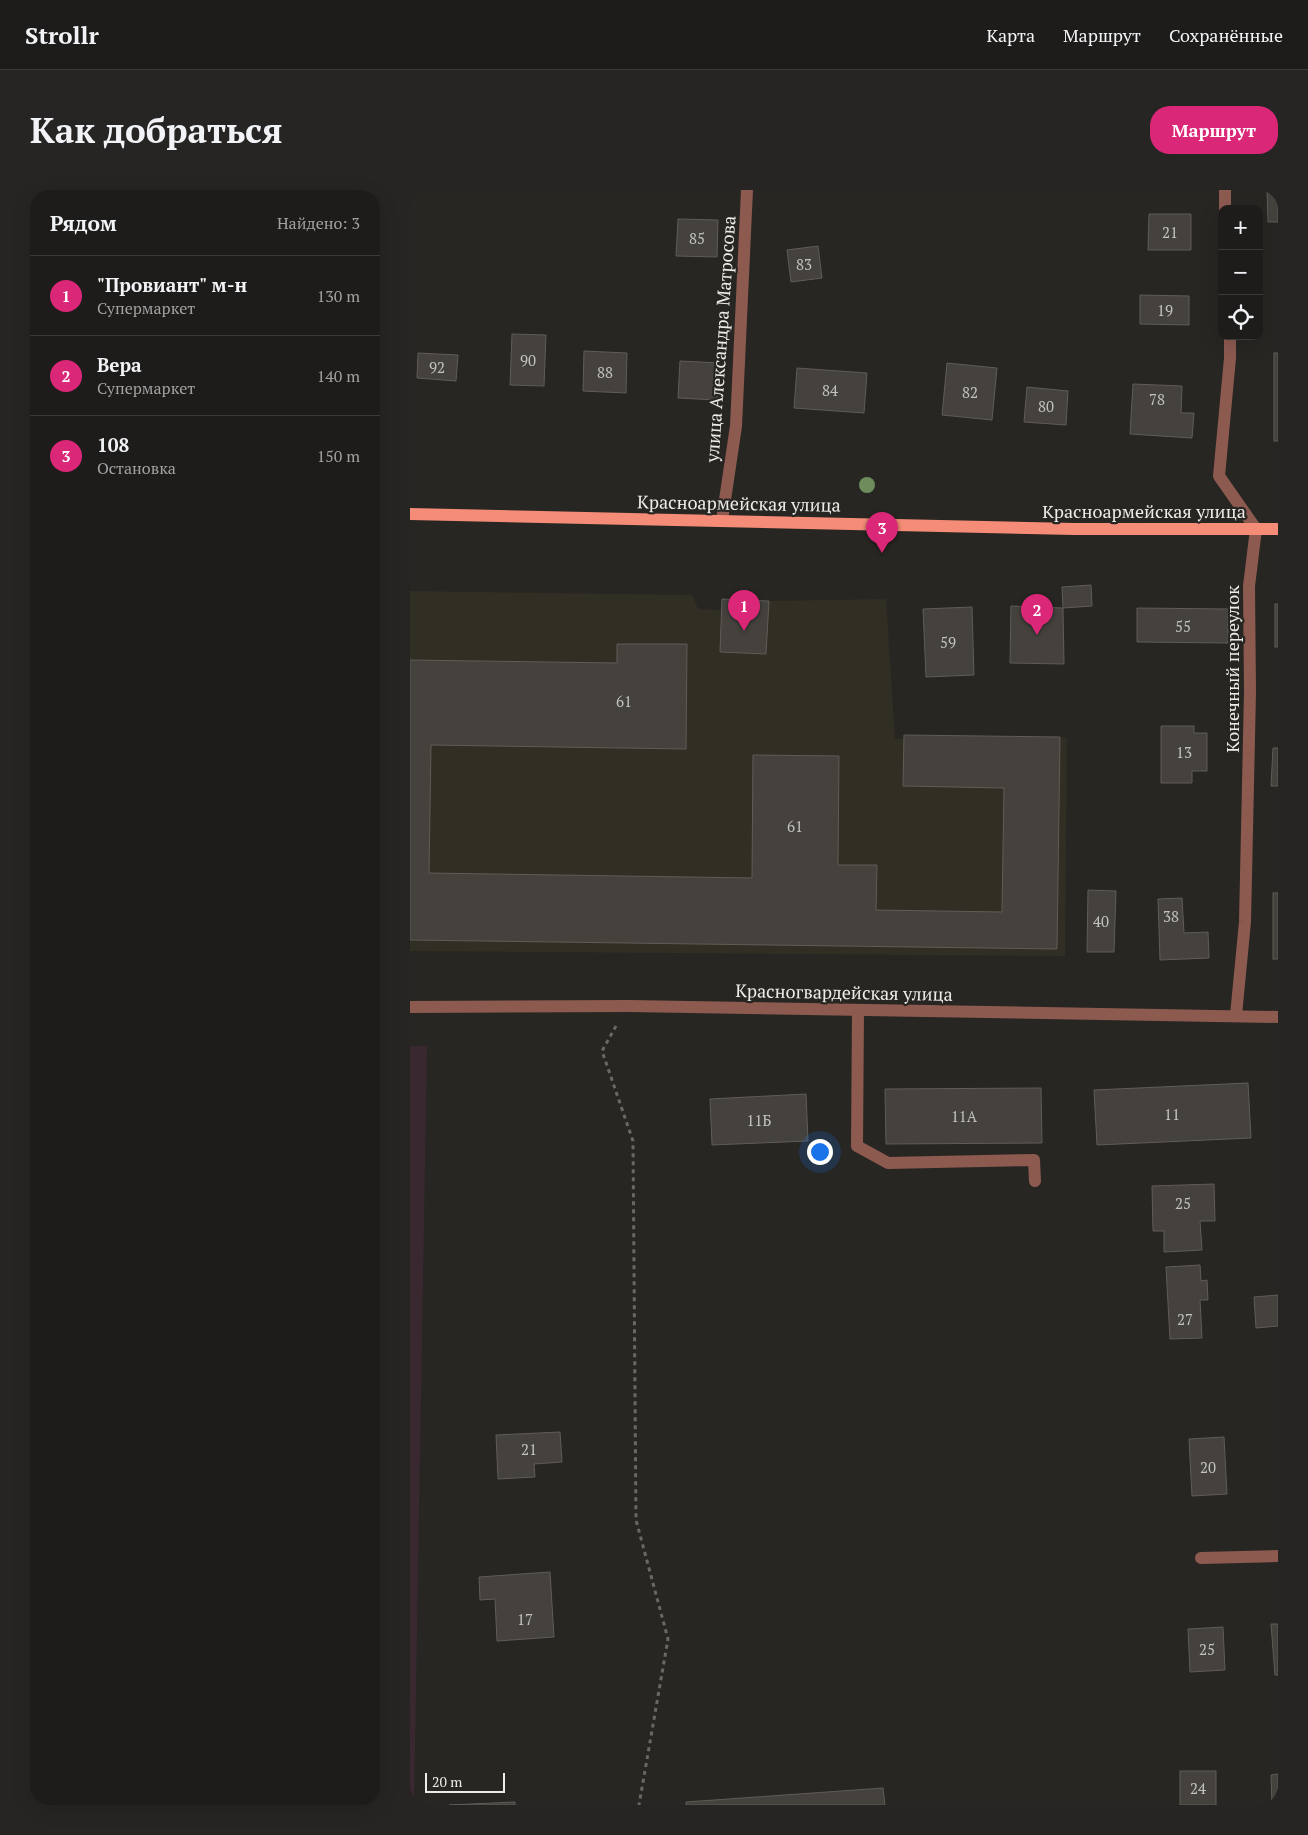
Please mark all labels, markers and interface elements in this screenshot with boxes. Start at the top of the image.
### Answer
text: Strollr [25,19,99,51]
text: Карта [986,23,1035,47]
text: Маршрут [1063,23,1141,47]
text: Сохранённые [1169,23,1283,47]
button: Маршрут [1150,106,1278,154]
text: Как добраться [30,107,283,153]
map controls [1218,205,1263,340]
button: + [1218,205,1263,250]
text: Рядом [50,209,117,237]
text: Найдено: 3 [277,212,360,234]
street label: улица Александра Матросова [699,215,741,464]
house number: 21 [1162,222,1178,242]
house number: 85 [689,228,705,248]
button: − [1218,250,1263,295]
house number: 83 [796,254,812,274]
text: "Провиант" м-н [97,272,247,297]
text: 1 [61,285,71,307]
text: 130 m [317,285,360,307]
button: locate [1218,295,1263,340]
text: Супермаркет [97,297,195,319]
house number: 19 [1157,300,1173,320]
house number: 90 [520,350,536,370]
text: Вера [97,352,142,377]
house number: 92 [429,357,445,377]
house number: 88 [597,362,613,382]
text: 2 [61,365,71,387]
text: 140 m [317,365,360,387]
text: Супермаркет [97,377,195,399]
house number: 84 [822,380,838,400]
house number: 82 [962,382,978,402]
house number: 78 [1149,389,1165,409]
house number: 80 [1038,396,1054,416]
text: 108 [97,432,129,457]
text: 3 [61,445,71,467]
text: 150 m [317,445,360,467]
text: Остановка [97,457,176,479]
street label: Красноармейская улица [637,489,841,517]
street label: Красноармейская улица [1042,499,1246,523]
pin: 3 [866,512,898,553]
street label: Конечный переулок [1220,585,1244,753]
pin: 1 [728,590,760,631]
pin: 2 [1021,594,1053,635]
house number: 55 [1175,616,1191,636]
house number: 59 [940,632,956,652]
house number: 61 [616,691,632,711]
house number: 13 [1176,742,1192,762]
house number: 61 [787,816,803,836]
house number: 38 [1163,906,1179,926]
house number: 40 [1093,911,1109,931]
street label: Красногвардейская улица [735,978,953,1006]
house number: 11 [1164,1104,1180,1124]
house number: 11А [951,1106,978,1126]
house number: 11Б [747,1110,772,1130]
your location [807,1139,833,1165]
house number: 25 [1175,1193,1191,1213]
house number: 27 [1177,1309,1193,1329]
house number: 21 [521,1439,537,1459]
house number: 20 [1200,1457,1216,1477]
house number: 17 [517,1609,533,1629]
house number: 25 [1199,1639,1215,1659]
scale bar [425,1770,505,1793]
text: 20 m [432,1772,462,1791]
house number: 24 [1190,1778,1206,1798]

